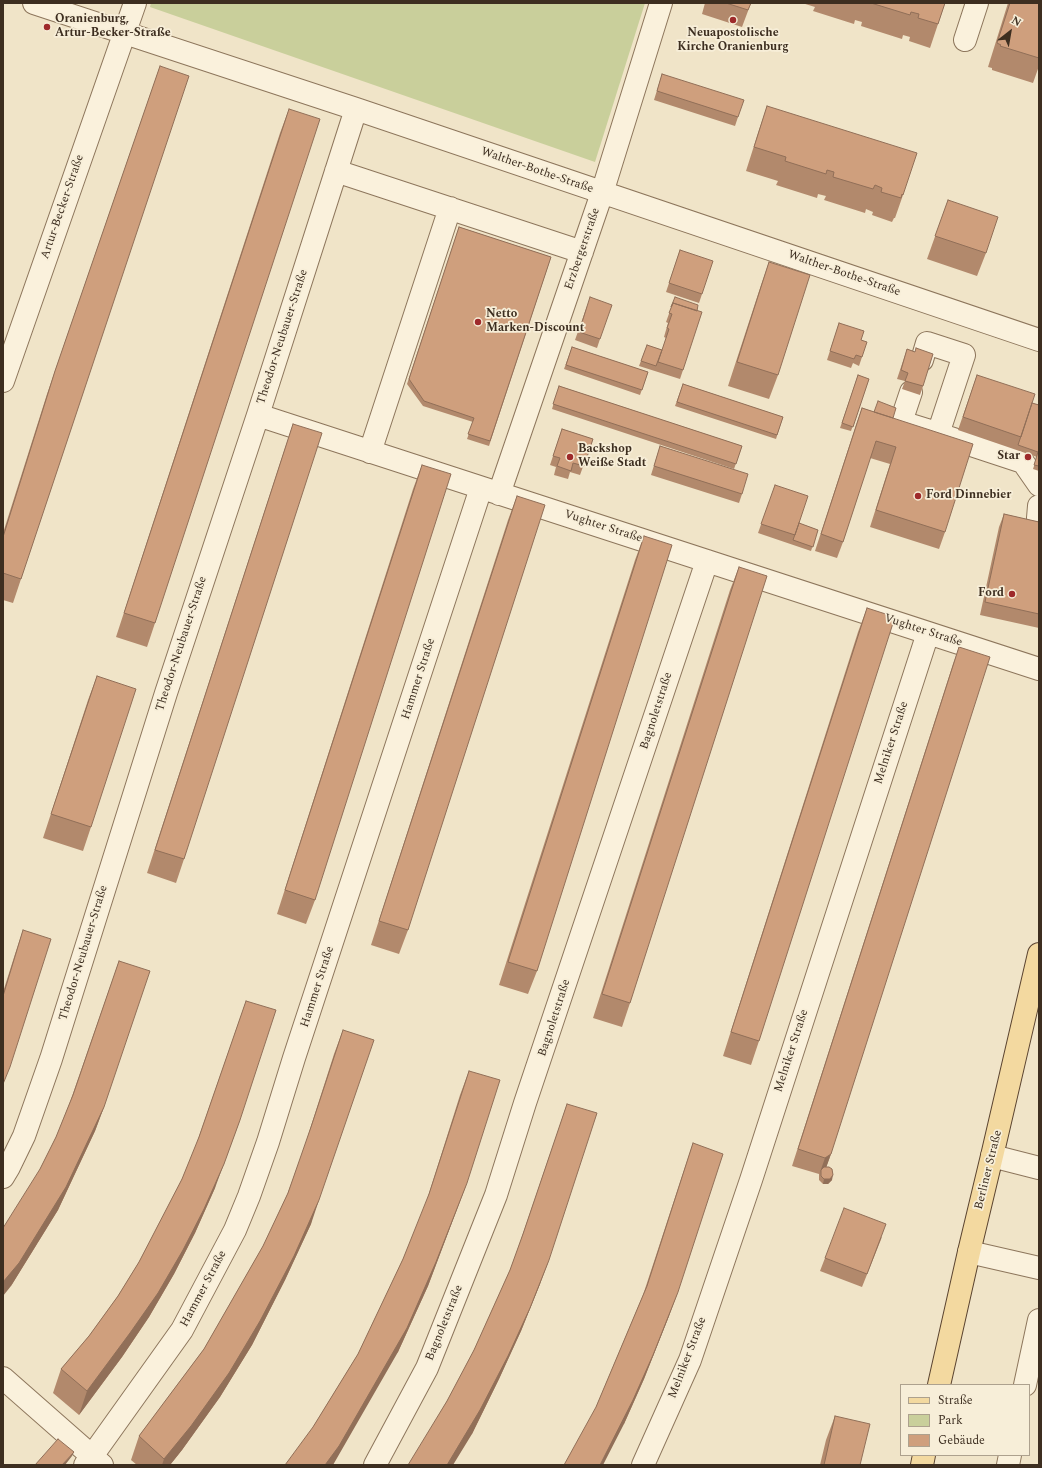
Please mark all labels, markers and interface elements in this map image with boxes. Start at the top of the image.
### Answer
north arrow [990,12,1030,52]
text: N [1008,12,1025,31]
place label: Oranienburg, Artur-Becker-Straße [55,13,171,41]
marker: Neuapostolische Kirche Oranienburg [728,15,738,25]
marker: Oranienburg, Artur-Becker-Straße [42,22,52,32]
place label: Neuapostolische Kirche Oranienburg [677,27,789,55]
street label: Walther-Bothe-Straße [479,145,595,197]
street label: Artur-Becker-Straße [38,153,88,261]
street label: Erzbergerstraße [562,206,604,292]
street label: Walther-Bothe-Straße [786,248,902,300]
street label: Theodor-Neubauer-Straße [254,268,312,406]
place label: Netto Marken-Discount [486,308,584,336]
marker: Netto Marken-Discount [473,317,483,327]
place label: Backshop Weiße Stadt [578,443,646,471]
place label: Star [997,450,1020,464]
marker: Backshop Weiße Stadt [565,452,575,462]
marker: Star [1023,452,1033,462]
place label: Ford Dinnebier [926,489,1011,503]
marker: Ford Dinnebier [913,491,923,501]
street label: Vughter Straße [562,508,644,546]
street label: Theodor-Neubauer-Straße [153,575,211,713]
place label: Ford [978,587,1004,601]
marker: Ford [1007,589,1017,599]
street label: Vughter Straße [882,612,964,650]
street label: Hammer Straße [399,637,439,721]
street label: Bagnoletstraße [638,671,676,751]
street label: Melniker Straße [872,700,912,786]
street label: Theodor-Neubauer-Straße [57,884,111,1022]
street label: Hammer Straße [298,945,338,1029]
street label: Bagnoletstraße [536,978,574,1058]
street label: Melniker Straße [772,1008,812,1094]
street label: Berliner Straße [972,1129,1006,1211]
street label: Hammer Straße [178,1248,230,1330]
street label: Bagnoletstraße [423,1283,467,1363]
street label: Melniker Straße [666,1315,710,1401]
legend [900,1384,1030,1456]
text: Straße [938,1391,973,1410]
text: Park [938,1411,963,1430]
text: Gebäude [938,1431,985,1450]

